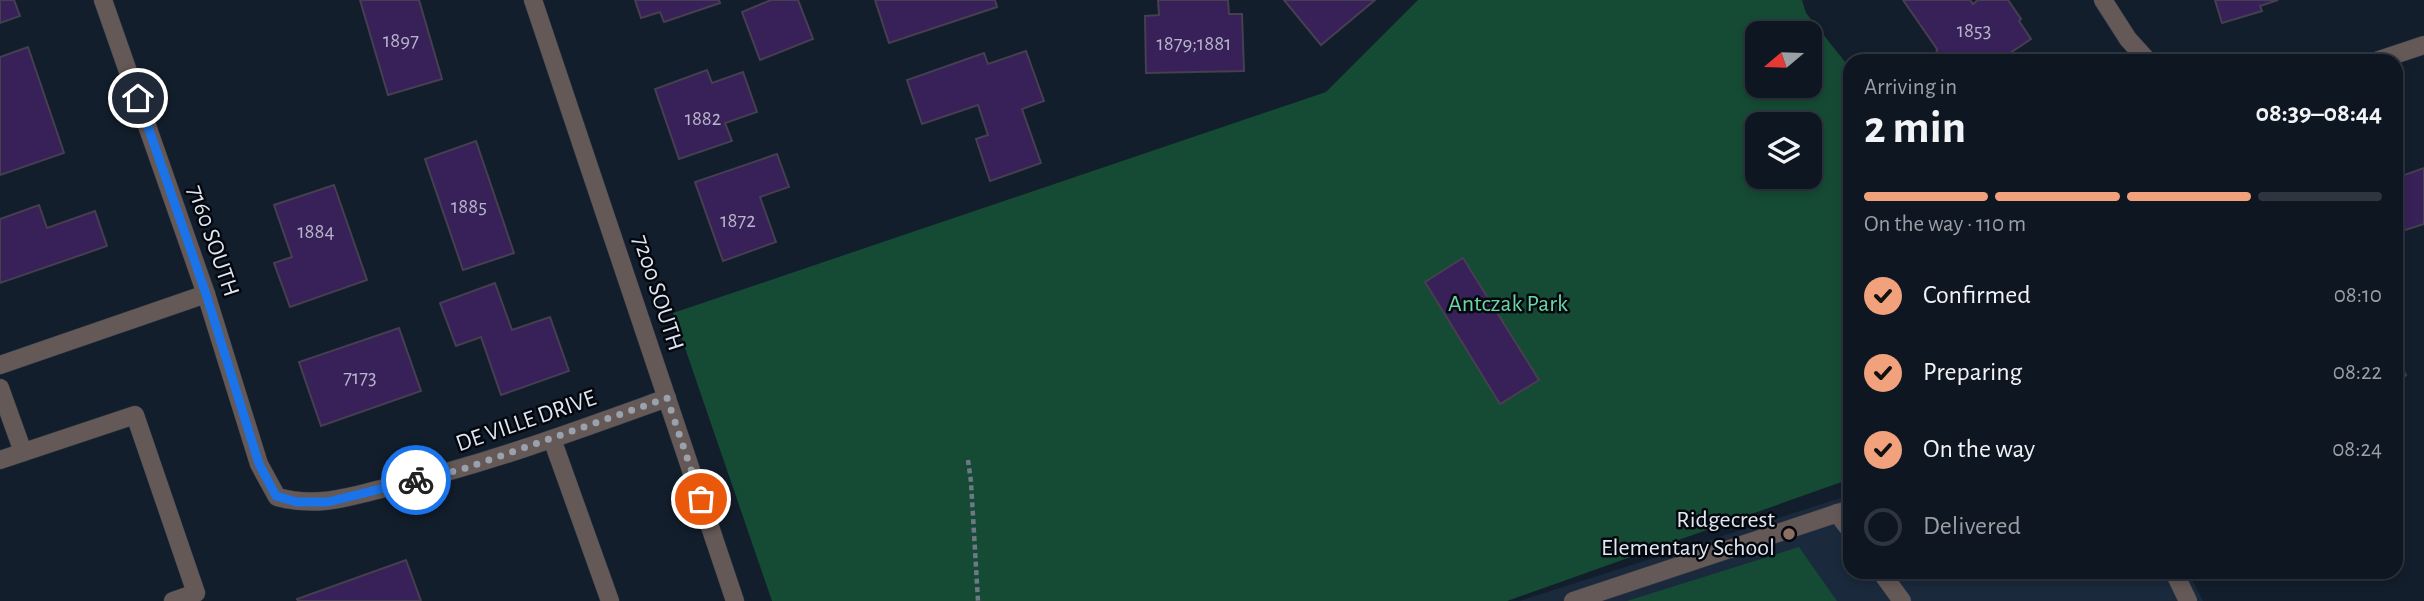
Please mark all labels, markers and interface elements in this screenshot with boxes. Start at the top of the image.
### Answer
house number: 1853 [1957,20,1991,41]
north arrow [1745,21,1822,98]
map controls [1745,21,1822,189]
house number: 1897 [383,30,419,51]
house number: 1879;1881 [1157,33,1231,54]
pin [108,68,168,128]
text: Arriving in [1864,76,1957,99]
icon: home [119,79,157,117]
text: 08:39–08:44 [2255,100,2382,126]
text: 2 min [1864,105,1966,151]
house number: 1882 [685,108,721,129]
button: layers [1745,112,1822,189]
street label: 7160 SOUTH [183,182,243,300]
house number: 1885 [451,196,487,217]
house number: 1872 [720,210,756,231]
text: On the way · 110 m [1864,213,2026,236]
house number: 1884 [297,221,335,242]
street label: 7200 SOUTH [628,232,688,354]
icon: check [1864,277,1902,315]
text: Confirmed [1923,282,2031,308]
text: 08:10 [2334,284,2382,307]
park label: Antczak Park [1448,292,1568,316]
icon: check [1864,354,1902,392]
text: Preparing [1923,359,2022,385]
text: 08:22 [2333,361,2382,384]
house number: 7173 [343,367,377,388]
street label: DE VILLE DRIVE [453,386,600,456]
icon: check [1864,431,1902,469]
text: On the way [1923,436,2035,462]
text: 08:24 [2332,438,2382,461]
courier [381,445,451,515]
icon: bike [397,461,435,499]
pin [671,469,731,529]
icon: bag [682,480,720,518]
place label: Ridgecrest Elementary School [1601,508,1775,560]
text: Delivered [1923,513,2021,539]
marker: Ridgecrest Elementary School [1781,526,1797,542]

